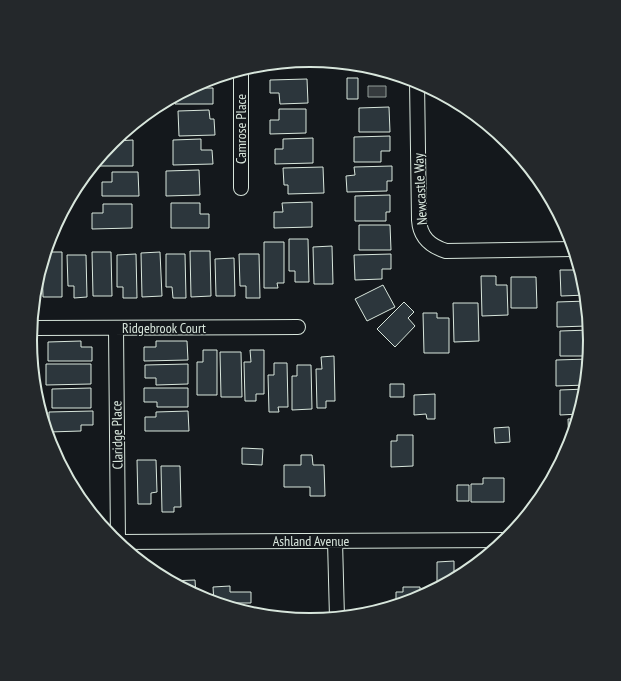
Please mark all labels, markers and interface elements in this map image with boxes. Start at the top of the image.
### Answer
street label: Camrose Place [232,94,250,164]
street label: Newcastle Way [409,152,431,225]
street label: Ridgebrook Court [122,319,206,337]
street label: Claridge Place [107,400,127,470]
street label: Ashland Avenue [273,532,350,550]

